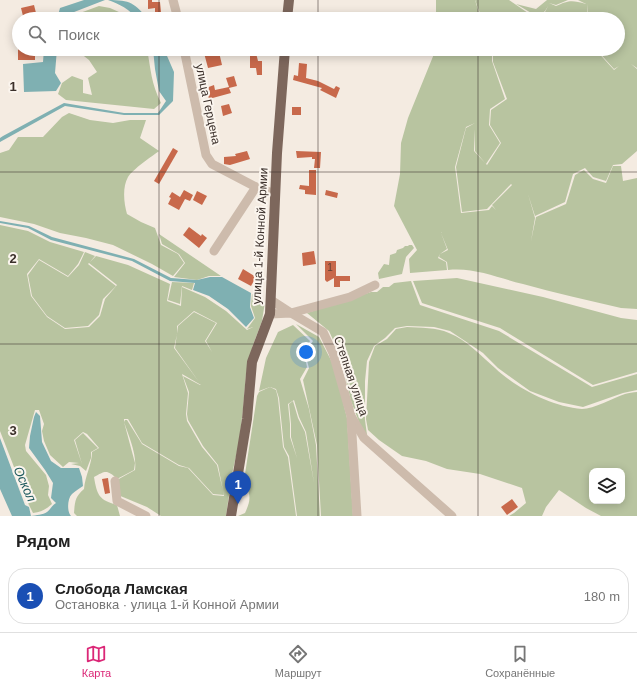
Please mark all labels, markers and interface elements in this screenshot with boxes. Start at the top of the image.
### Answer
search box [12,12,625,56]
icon: search [26,23,48,45]
text: Поиск [58,26,100,43]
street label: улица Герцена [193,62,223,146]
text: 1 [9,79,17,94]
street label: улица 1-й Конной Армии [249,167,271,305]
text: 2 [9,251,17,266]
house number: 1 [327,262,333,273]
street label: Степная улица [331,334,371,418]
your location [296,342,316,362]
text: 3 [9,423,17,438]
water label: Оскол [11,464,40,505]
map controls [589,468,625,504]
button: layers [589,468,625,504]
pin: 1 [225,471,251,504]
text: Рядом [16,532,71,551]
text: Слобода Ламская [55,580,188,597]
text: 1 [26,589,34,604]
text: 180 m [584,589,620,604]
text: Остановка · улица 1-й Конной Армии [55,597,279,612]
tab: Карта [82,643,111,679]
tab: Маршрут [275,643,322,679]
tab: Сохранённые [485,643,555,679]

